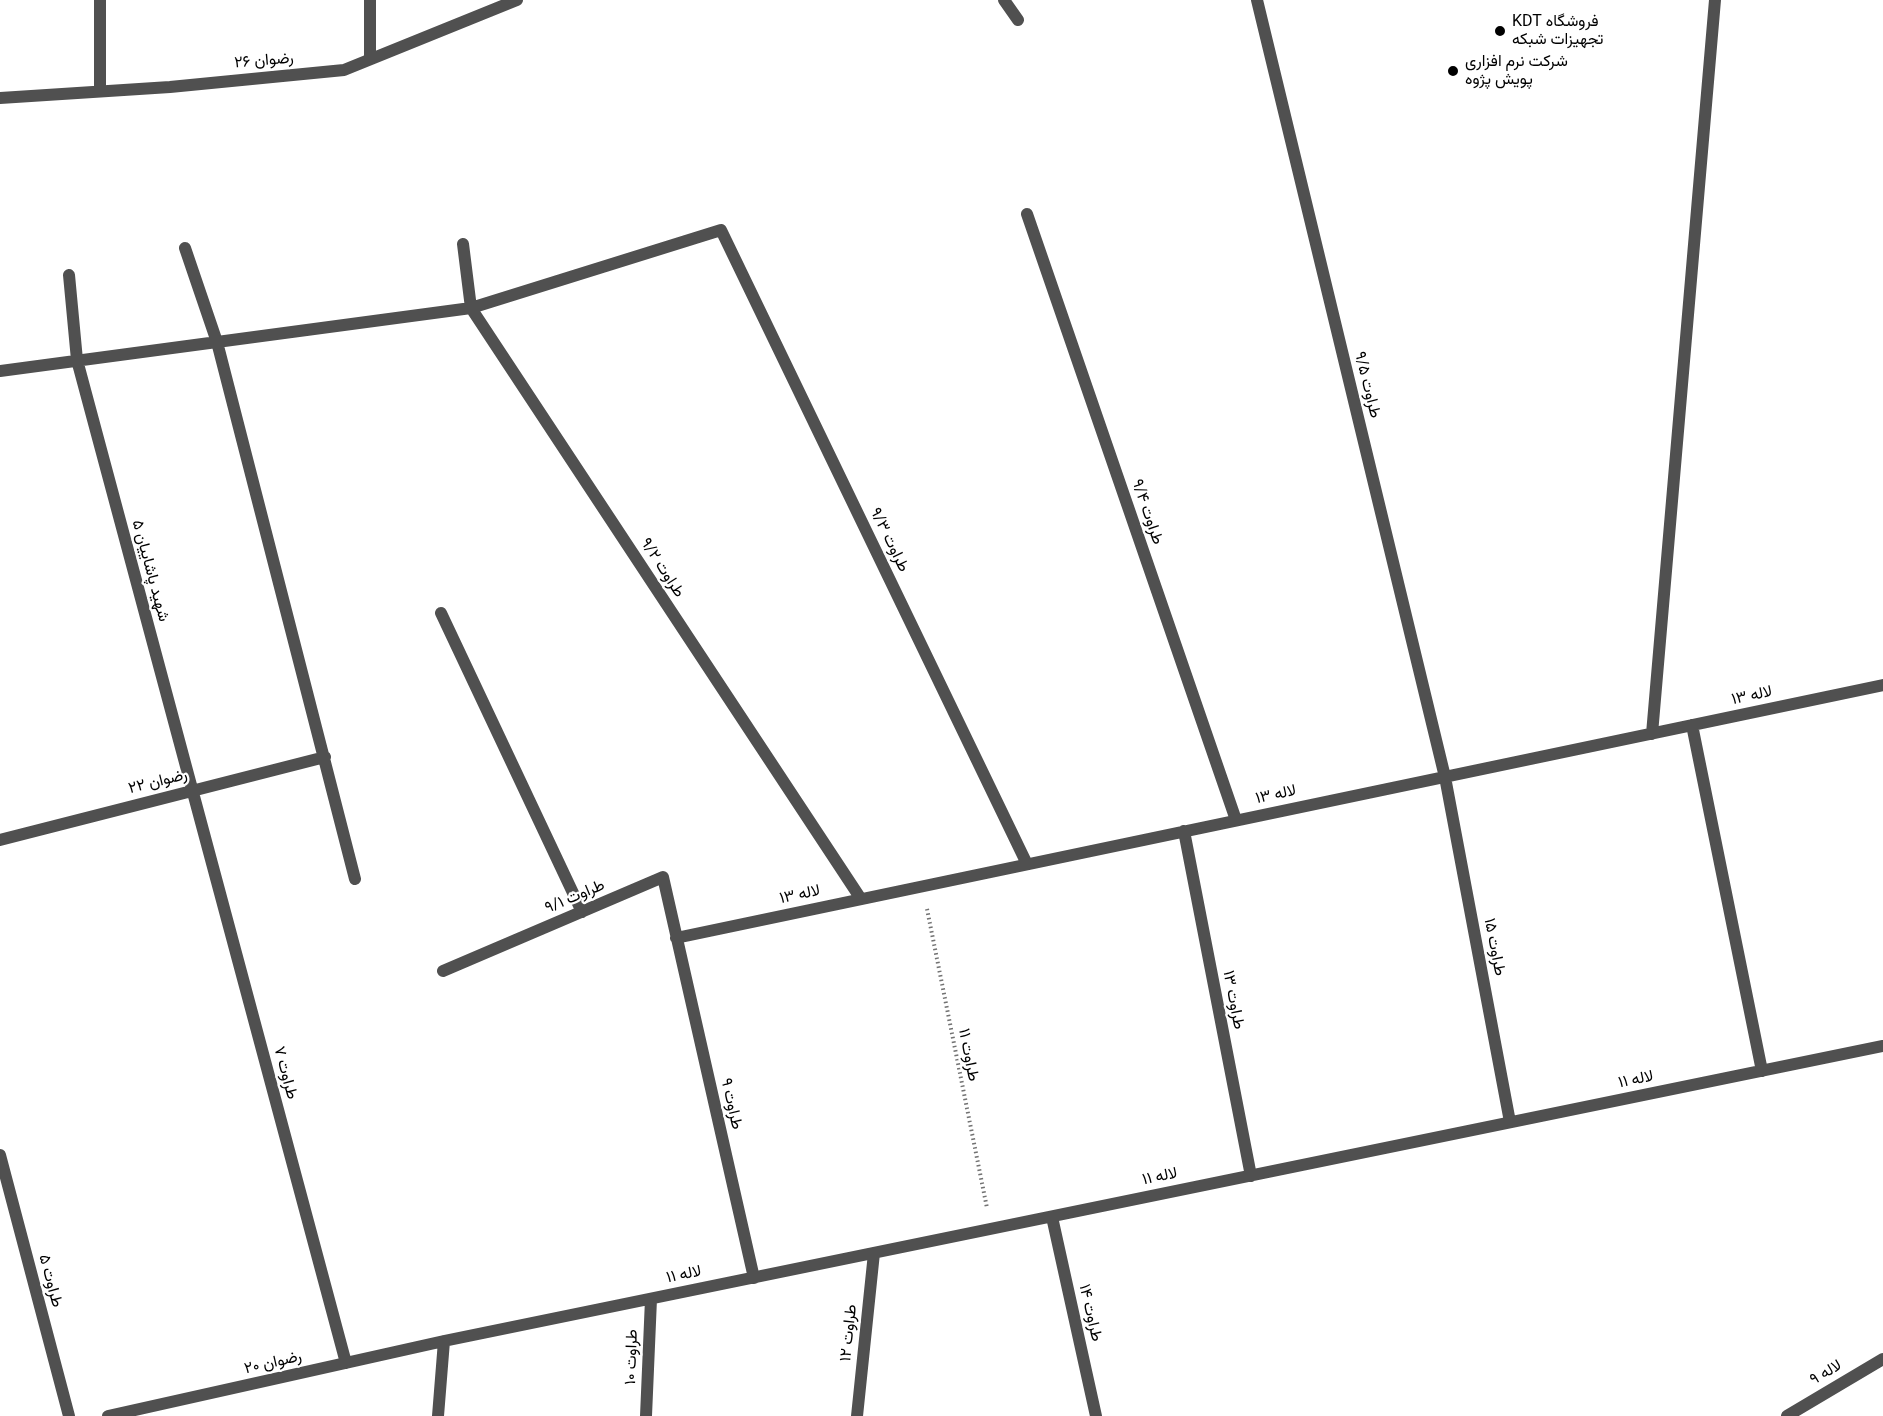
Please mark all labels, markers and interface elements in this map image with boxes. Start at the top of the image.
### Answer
place label: KDT فروشگاه تجهیزات شبکه [1512,12,1604,50]
marker: KDT فروشگاه تجهیزات شبکه [1493,24,1507,38]
street label: رضوان ۲۶ [234,49,294,73]
place label: شرکت نرم افزاری پویش پژوه [1465,52,1568,90]
marker: شرکت نرم افزاری پویش پژوه [1446,64,1460,78]
street label: طراوت ۹/۵ [1349,350,1385,420]
street label: طراوت ۹/۴ [1127,477,1167,547]
street label: طراوت ۹/۳ [865,505,913,575]
street label: شهید پاشاییان ۵ [127,518,173,624]
street label: طراوت ۹/۲ [636,535,688,601]
street label: لاله ۱۳ [1730,682,1774,710]
street label: رضوان ۲۲ [127,765,189,799]
street label: لاله ۱۳ [1254,781,1298,809]
street label: طراوت ۹/۱ [542,876,608,918]
street label: لاله ۱۳ [778,881,822,909]
street label: طراوت ۱۵ [1479,917,1509,977]
street label: طراوت ۱۳ [1218,969,1248,1031]
street label: طراوت ۱۱ [953,1027,983,1083]
street label: طراوت ۷ [269,1045,301,1101]
street label: لاله ۱۱ [1617,1067,1655,1093]
street label: طراوت ۹ [716,1077,746,1131]
street label: لاله ۱۱ [1141,1164,1179,1190]
street label: طراوت ۵ [34,1253,66,1309]
street label: لاله ۱۱ [665,1262,703,1288]
street label: طراوت ۱۴ [1074,1283,1106,1343]
street label: طراوت ۱۲ [836,1304,862,1362]
street label: طراوت ۱۰ [621,1329,643,1385]
street label: رضوان ۲۰ [242,1347,304,1379]
street label: لاله ۹ [1807,1356,1845,1390]

